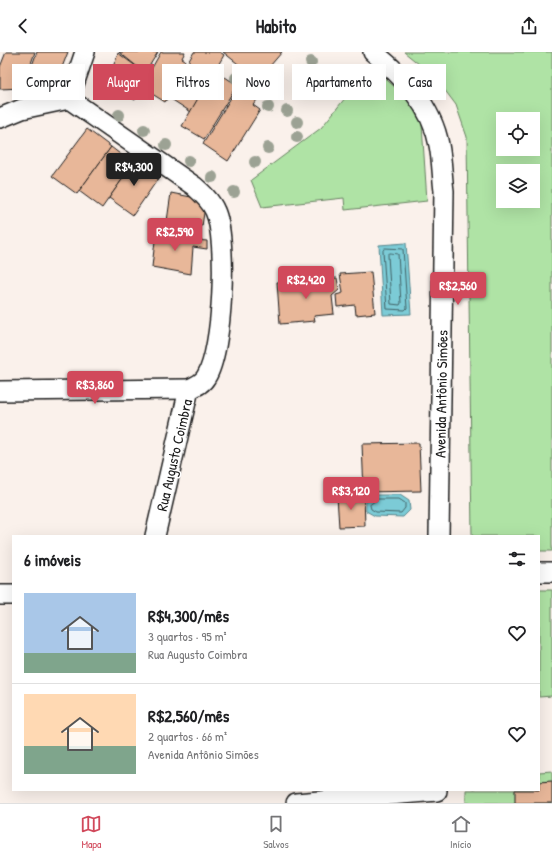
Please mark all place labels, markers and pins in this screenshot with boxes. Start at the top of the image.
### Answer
pin: R$4,300 [97,153,171,187]
pin: R$2,590 [138,218,212,252]
pin: R$2,420 [269,266,343,300]
pin: R$2,560 [421,272,495,306]
pin: R$3,860 [58,371,132,405]
pin: R$3,120 [314,477,388,511]

